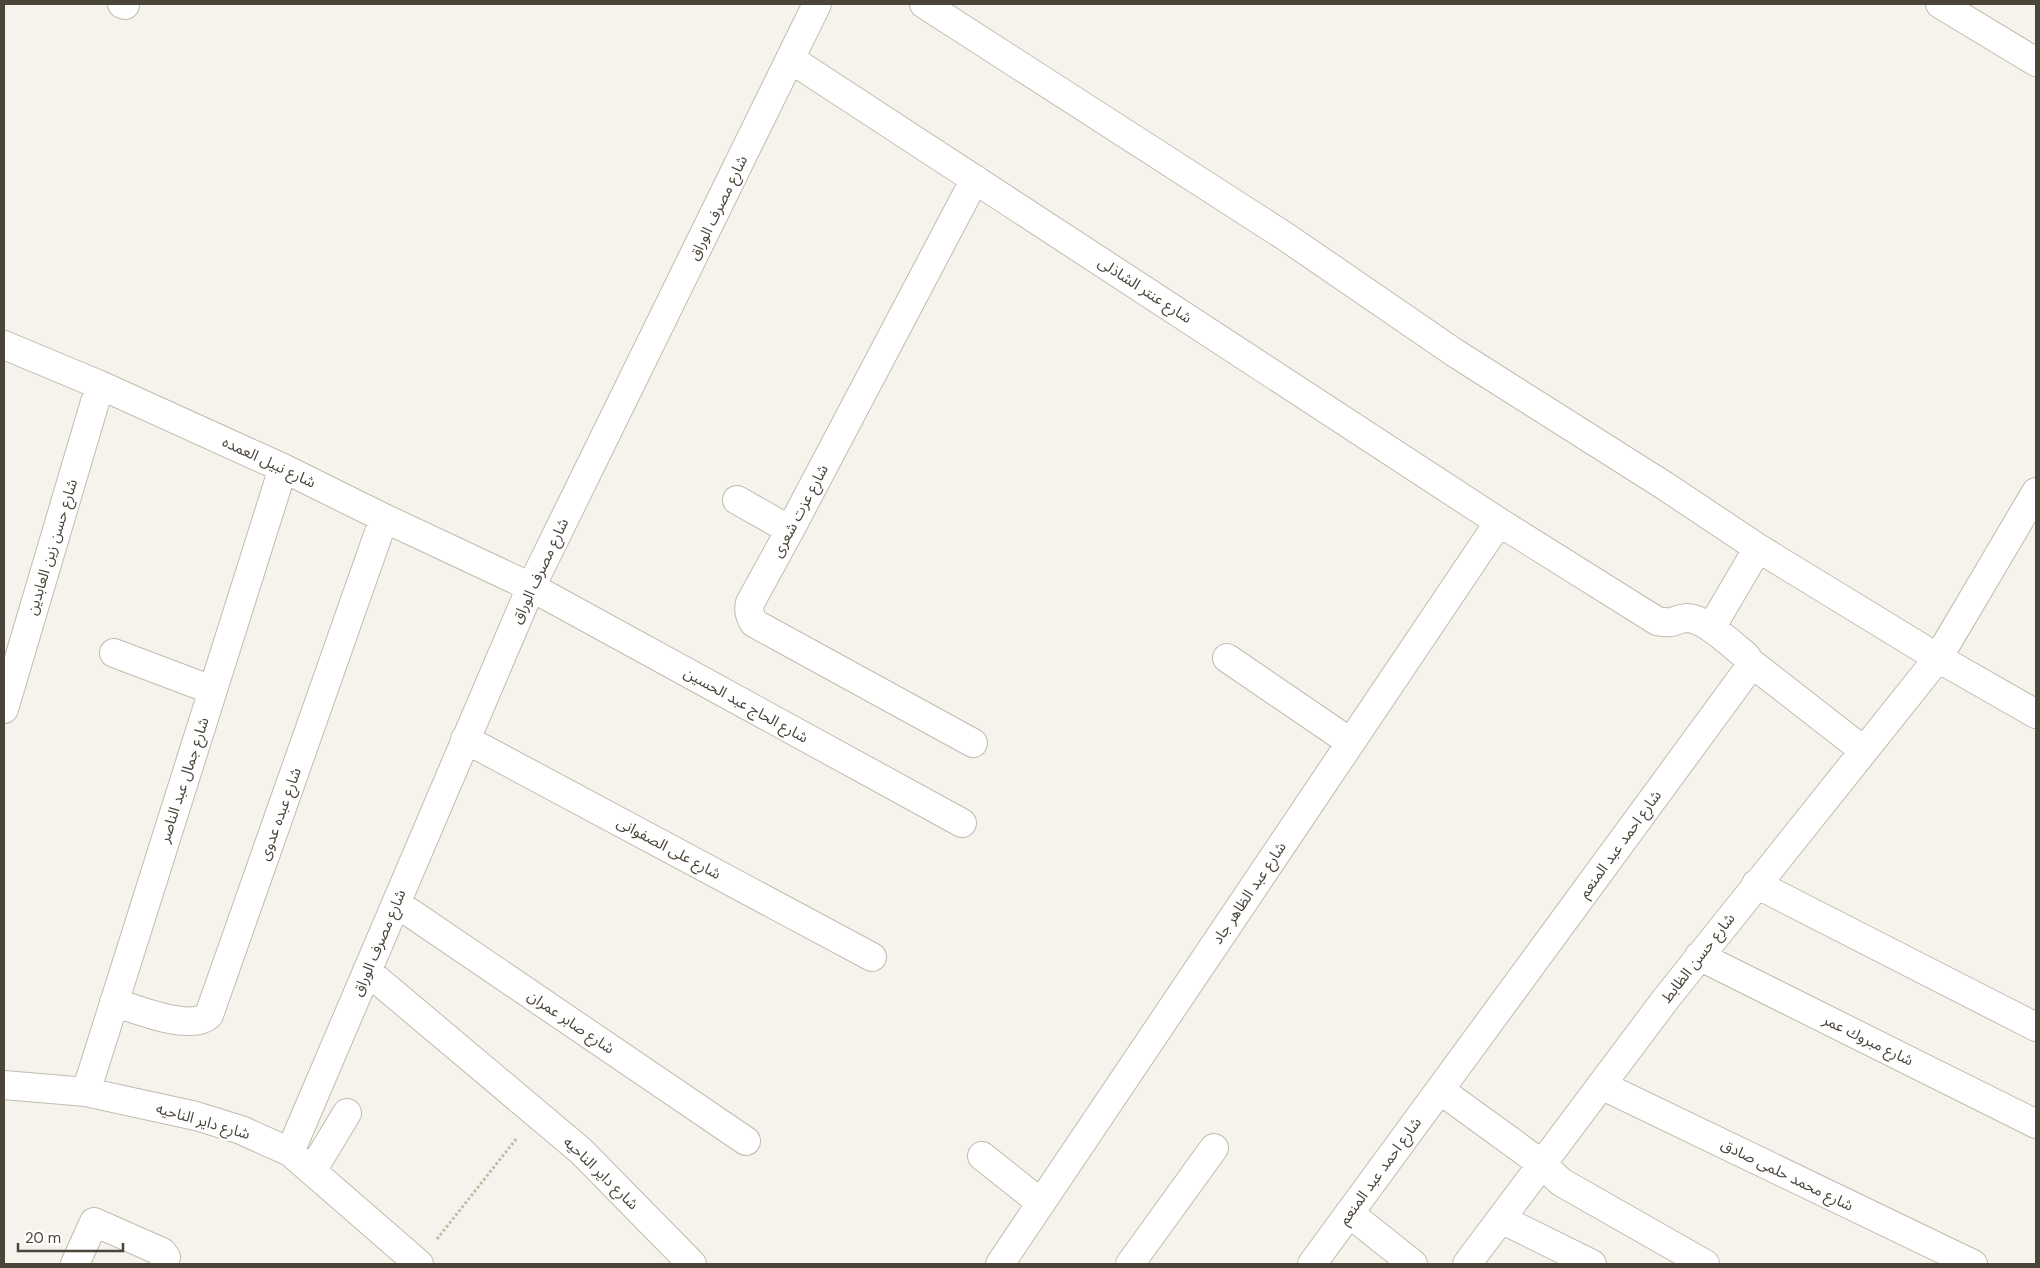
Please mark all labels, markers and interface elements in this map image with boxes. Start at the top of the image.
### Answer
street label: شارع مصرف الوراق [684,152,754,265]
street label: شارع عنتر الشاذلى [1093,252,1196,330]
street label: شارع نبيل العمده [218,432,319,494]
street label: شارع عزت شعرى [767,461,835,562]
street label: شارع حسن زين العابدين [22,476,84,618]
street label: شارع مصرف الوراق [507,515,575,628]
street label: شارع الحاج عبد الحسين [679,663,812,749]
street label: شارع جمال عبد الناصر [154,715,216,847]
street label: شارع عبده عدوى [254,765,308,864]
street label: شارع احمد عبد المنعم [1574,786,1668,903]
street label: شارع على الصفوانى [613,812,725,886]
street label: شارع عبد الظاهر جاد [1207,838,1292,949]
street label: شارع مصرف الوراق [347,886,412,1000]
street label: شارع حسن الظابط [1657,909,1741,1008]
street label: شارع صابر عمران [523,986,619,1060]
street label: شارع مبروك عمر [1818,1009,1917,1072]
street label: شارع داير الناحيه [153,1098,253,1146]
street label: شارع احمد عبد المنعم [1334,1113,1428,1230]
street label: شارع داير الناحيه [558,1132,643,1216]
street label: شارع محمد حلمى صادق [1717,1134,1857,1218]
scale bar [18,1220,122,1252]
text: 20 m [25,1228,61,1248]

